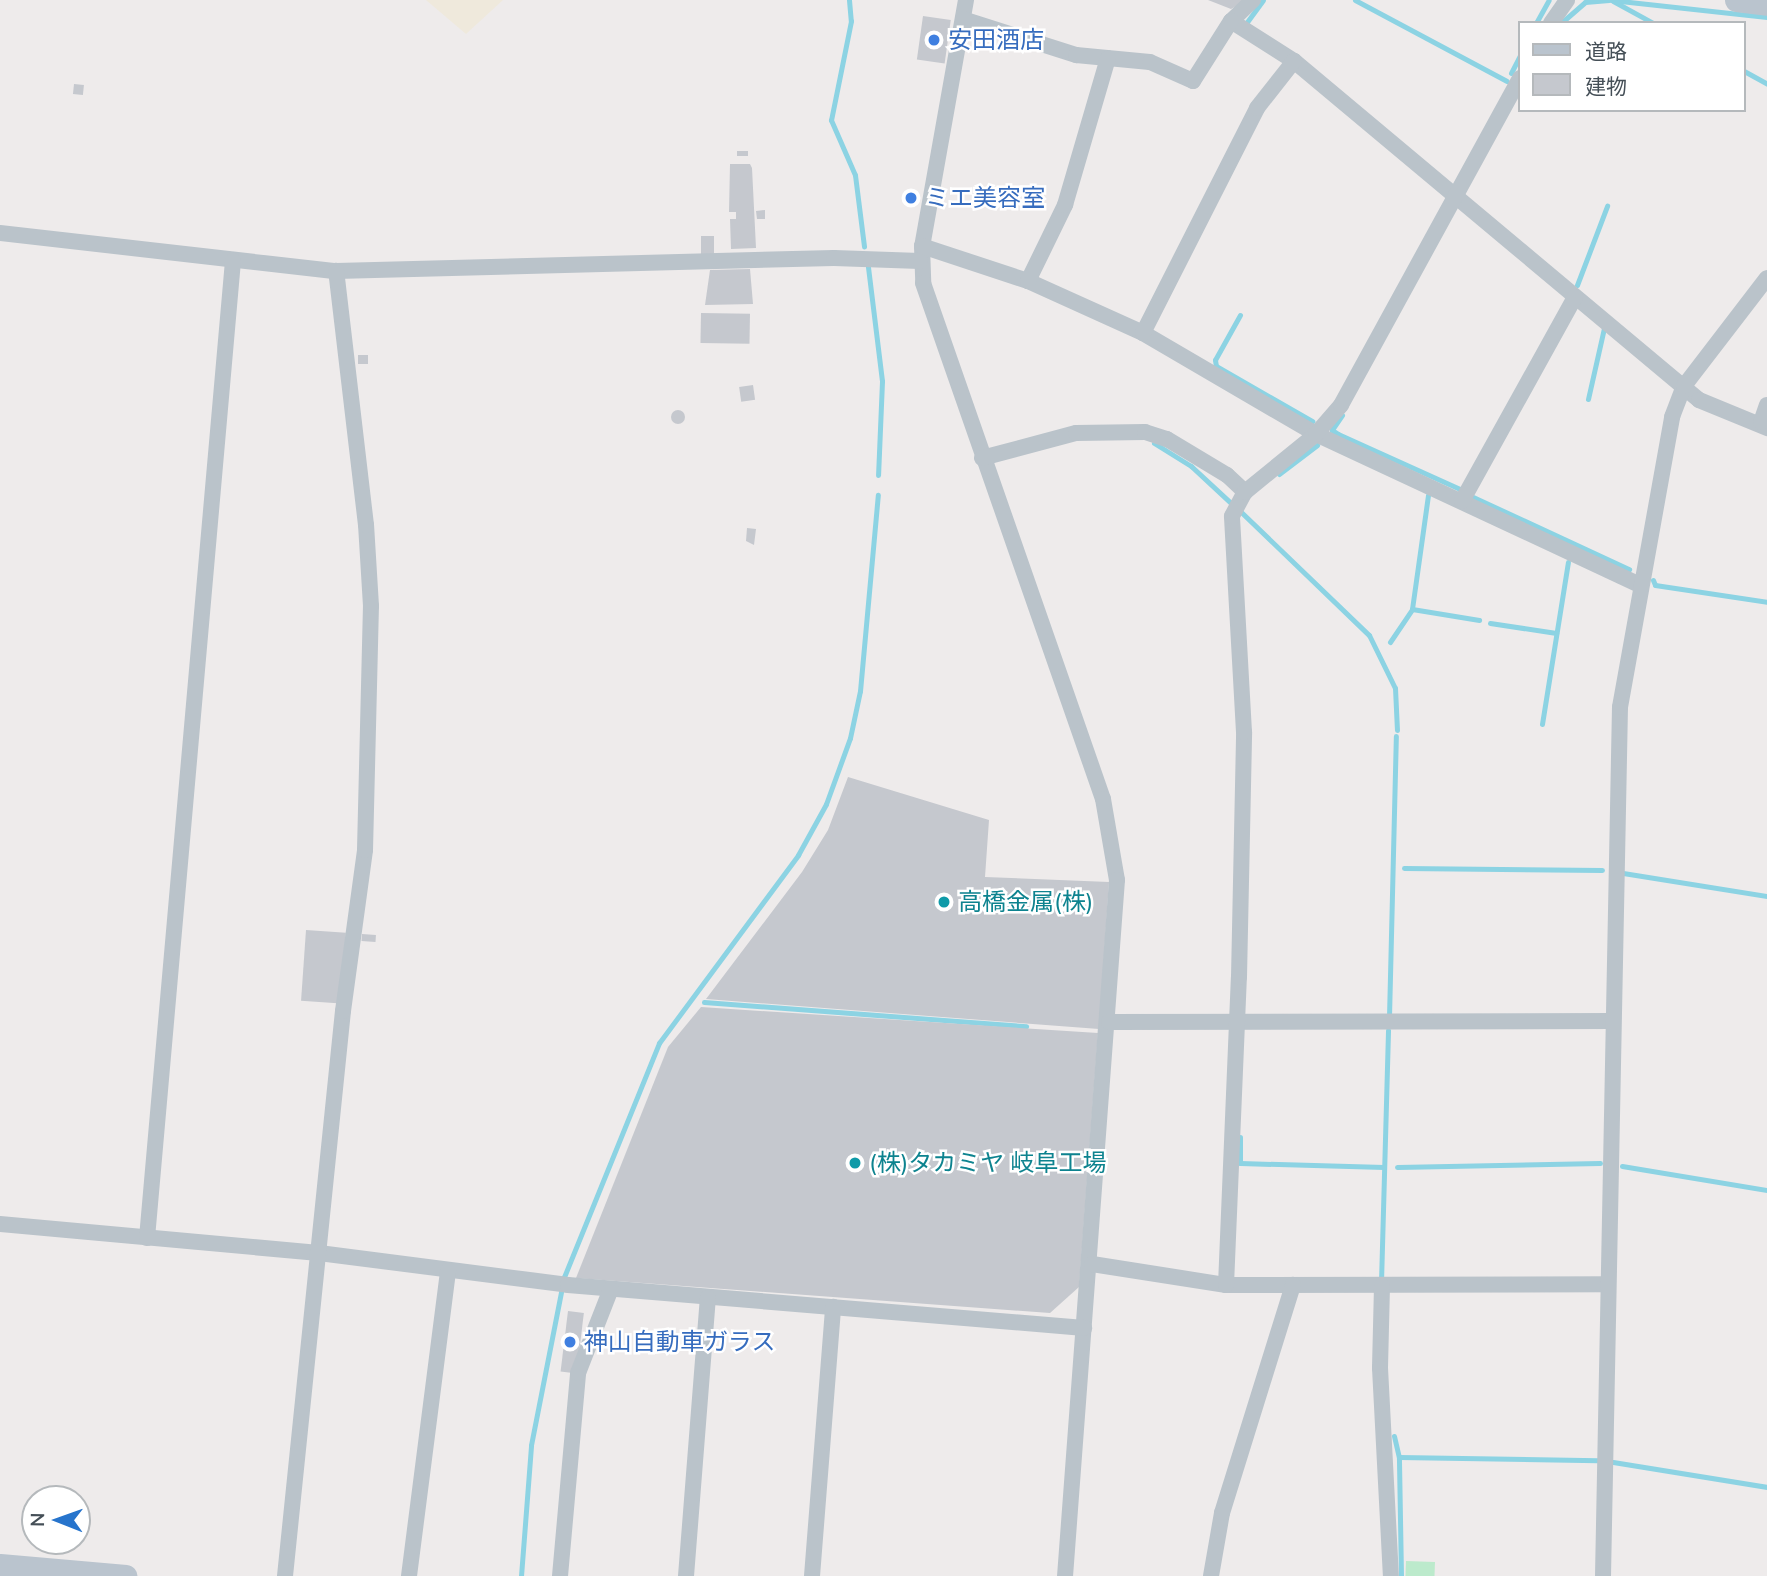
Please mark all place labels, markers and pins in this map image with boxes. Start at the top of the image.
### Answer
place label: 安田酒店 [948,26,1044,54]
marker: 安田酒店 [926,32,942,48]
place label: ミエ美容室 [925,184,1045,212]
marker: ミエ美容室 [903,190,919,206]
place label: 高橋金属(株) [958,888,1093,916]
marker: 高橋金属(株) [936,894,952,910]
place label: (株)タカミヤ 岐阜工場 [869,1149,1107,1177]
marker: (株)タカミヤ 岐阜工場 [847,1155,863,1171]
place label: 神山自動車ガラス [584,1328,776,1356]
marker: 神山自動車ガラス [562,1334,578,1350]

